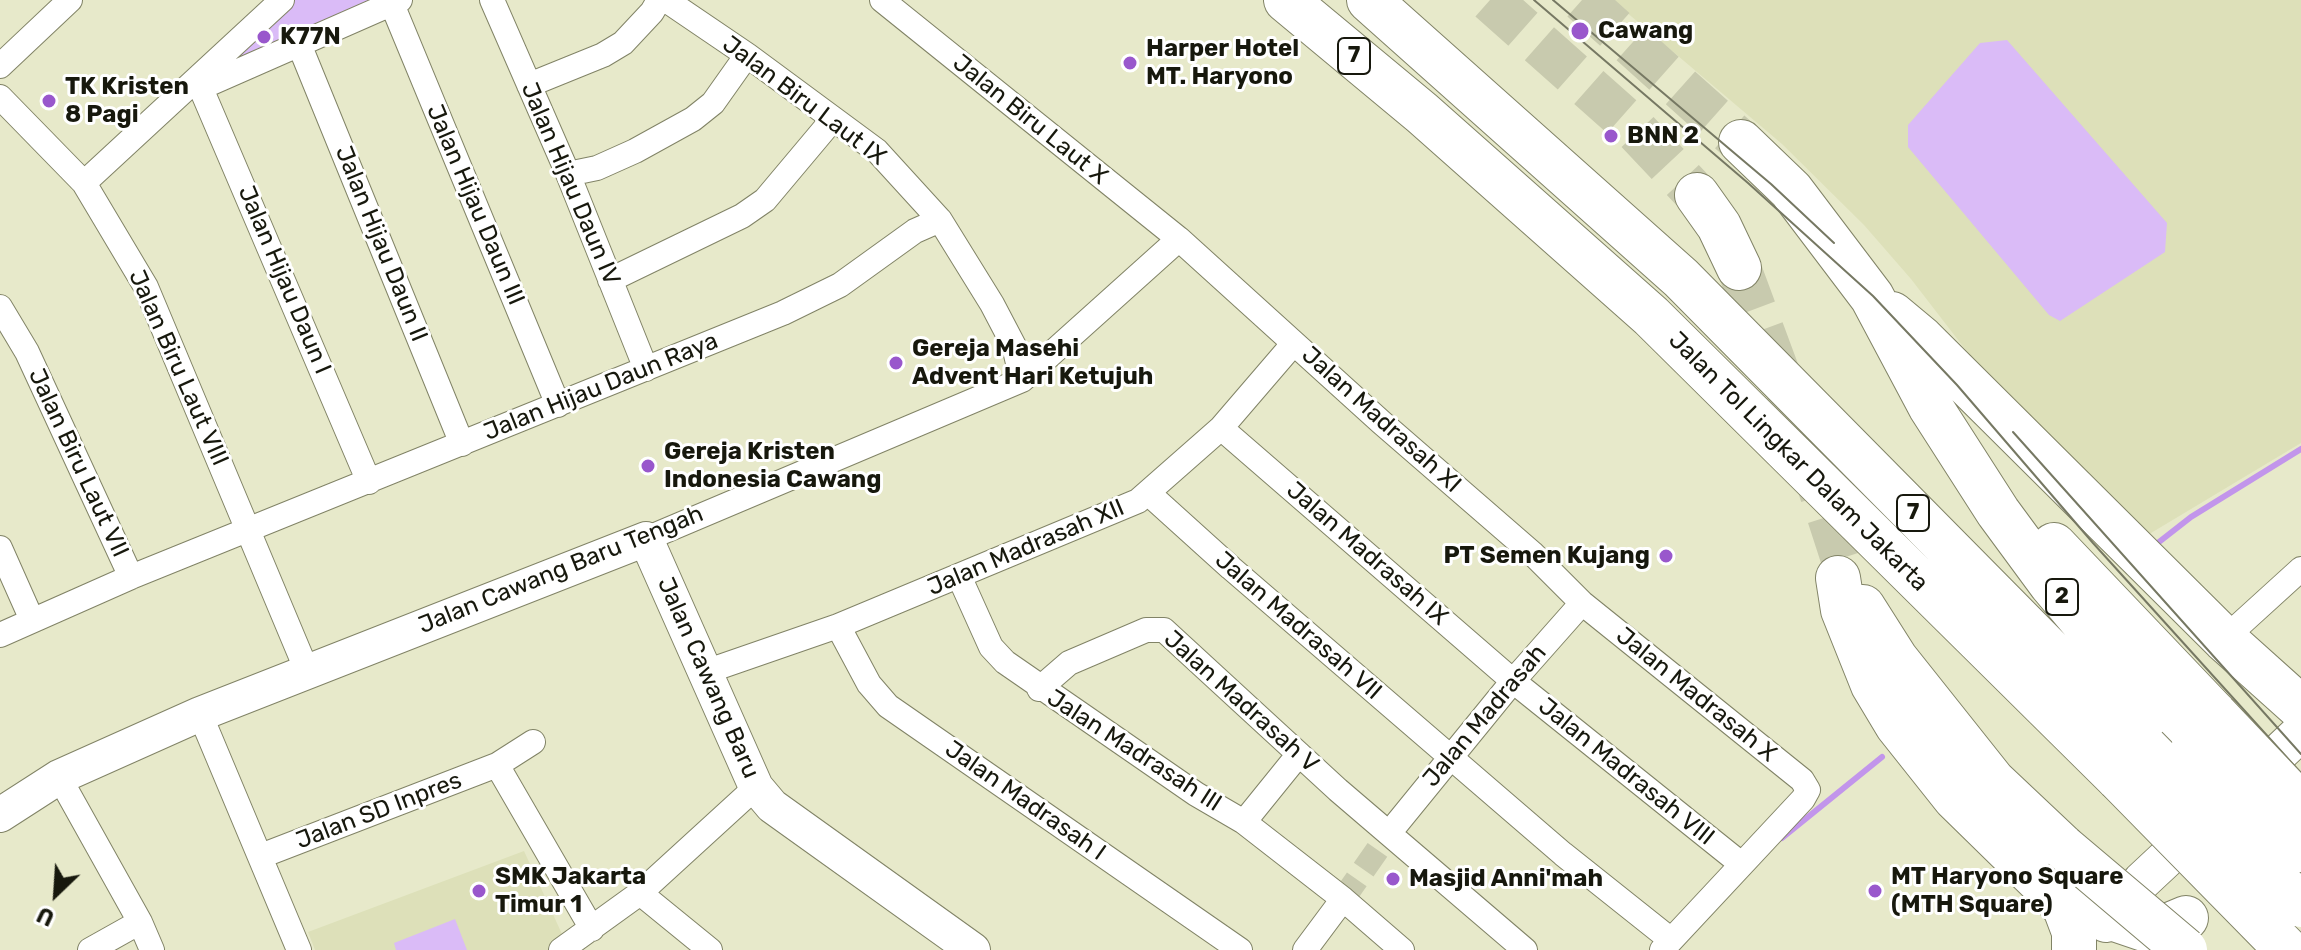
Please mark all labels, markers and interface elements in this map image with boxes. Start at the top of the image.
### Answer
place label: Cawang [1598,17,1693,45]
marker: Cawang [1569,20,1591,42]
place label: K77N [280,23,341,51]
marker: K77N [255,28,273,46]
street label: Jalan Biru Laut IX [717,30,891,172]
place label: Harper Hotel MT. Haryono [1146,35,1299,91]
road number: 7 [1338,38,1370,74]
street label: Jalan Biru Laut X [947,49,1113,191]
marker: Harper Hotel MT. Haryono [1121,54,1139,72]
place label: TK Kristen 8 Pagi [65,73,189,129]
street label: Jalan Hijau Daun IV [514,78,626,290]
marker: TK Kristen 8 Pagi [40,92,58,110]
street label: Jalan Hijau Daun III [420,101,530,309]
place label: BNN 2 [1627,122,1699,150]
marker: BNN 2 [1602,127,1620,145]
street label: Jalan Hijau Daun II [329,142,433,346]
street label: Jalan Hijau Daun I [231,182,337,378]
street label: Jalan Biru Laut VIII [122,266,234,470]
street label: Jalan Tol Lingkar Dalam Jakarta [1662,326,1934,598]
street label: Jalan Hijau Daun Raya [480,327,722,447]
place label: Gereja Masehi Advent Hari Ketujuh [912,335,1153,391]
street label: Jalan Madrasah XI [1295,341,1467,499]
marker: Gereja Masehi Advent Hari Ketujuh [887,354,905,372]
street label: Jalan Biru Laut VII [22,364,134,562]
place label: Gereja Kristen Indonesia Cawang [664,438,881,494]
marker: Gereja Kristen Indonesia Cawang [639,457,657,475]
street label: Jalan Madrasah IX [1280,476,1454,632]
street label: Jalan Madrasah XII [923,494,1129,602]
road number: 7 [1897,495,1929,531]
street label: Jalan Cawang Baru Tengah [414,500,708,640]
place label: PT Semen Kujang [1443,542,1650,570]
street label: Jalan Madrasah VII [1209,546,1387,706]
marker: PT Semen Kujang [1657,547,1675,565]
street label: Jalan Cawang Baru [651,573,765,783]
road number: 2 [2046,579,2078,615]
street label: Jalan Madrasah X [1610,622,1782,768]
street label: Jalan Madrasah V [1158,625,1324,779]
street label: Jalan Madrasah [1417,639,1553,793]
street label: Jalan Madrasah III [1041,684,1227,818]
street label: Jalan Madrasah VIII [1532,692,1720,852]
street label: Jalan Madrasah I [939,735,1111,867]
street label: Jalan SD Inpres [292,766,466,856]
north arrow [16,854,96,934]
place label: SMK Jakarta Timur 1 [495,863,646,919]
place label: MT Haryono Square (MTH Square) [1891,863,2123,919]
place label: Masjid Anni'mah [1409,865,1603,893]
marker: Masjid Anni'mah [1384,870,1402,888]
marker: SMK Jakarta Timur 1 [470,882,488,900]
marker: MT Haryono Square (MTH Square) [1866,882,1884,900]
text: U [33,901,59,932]

